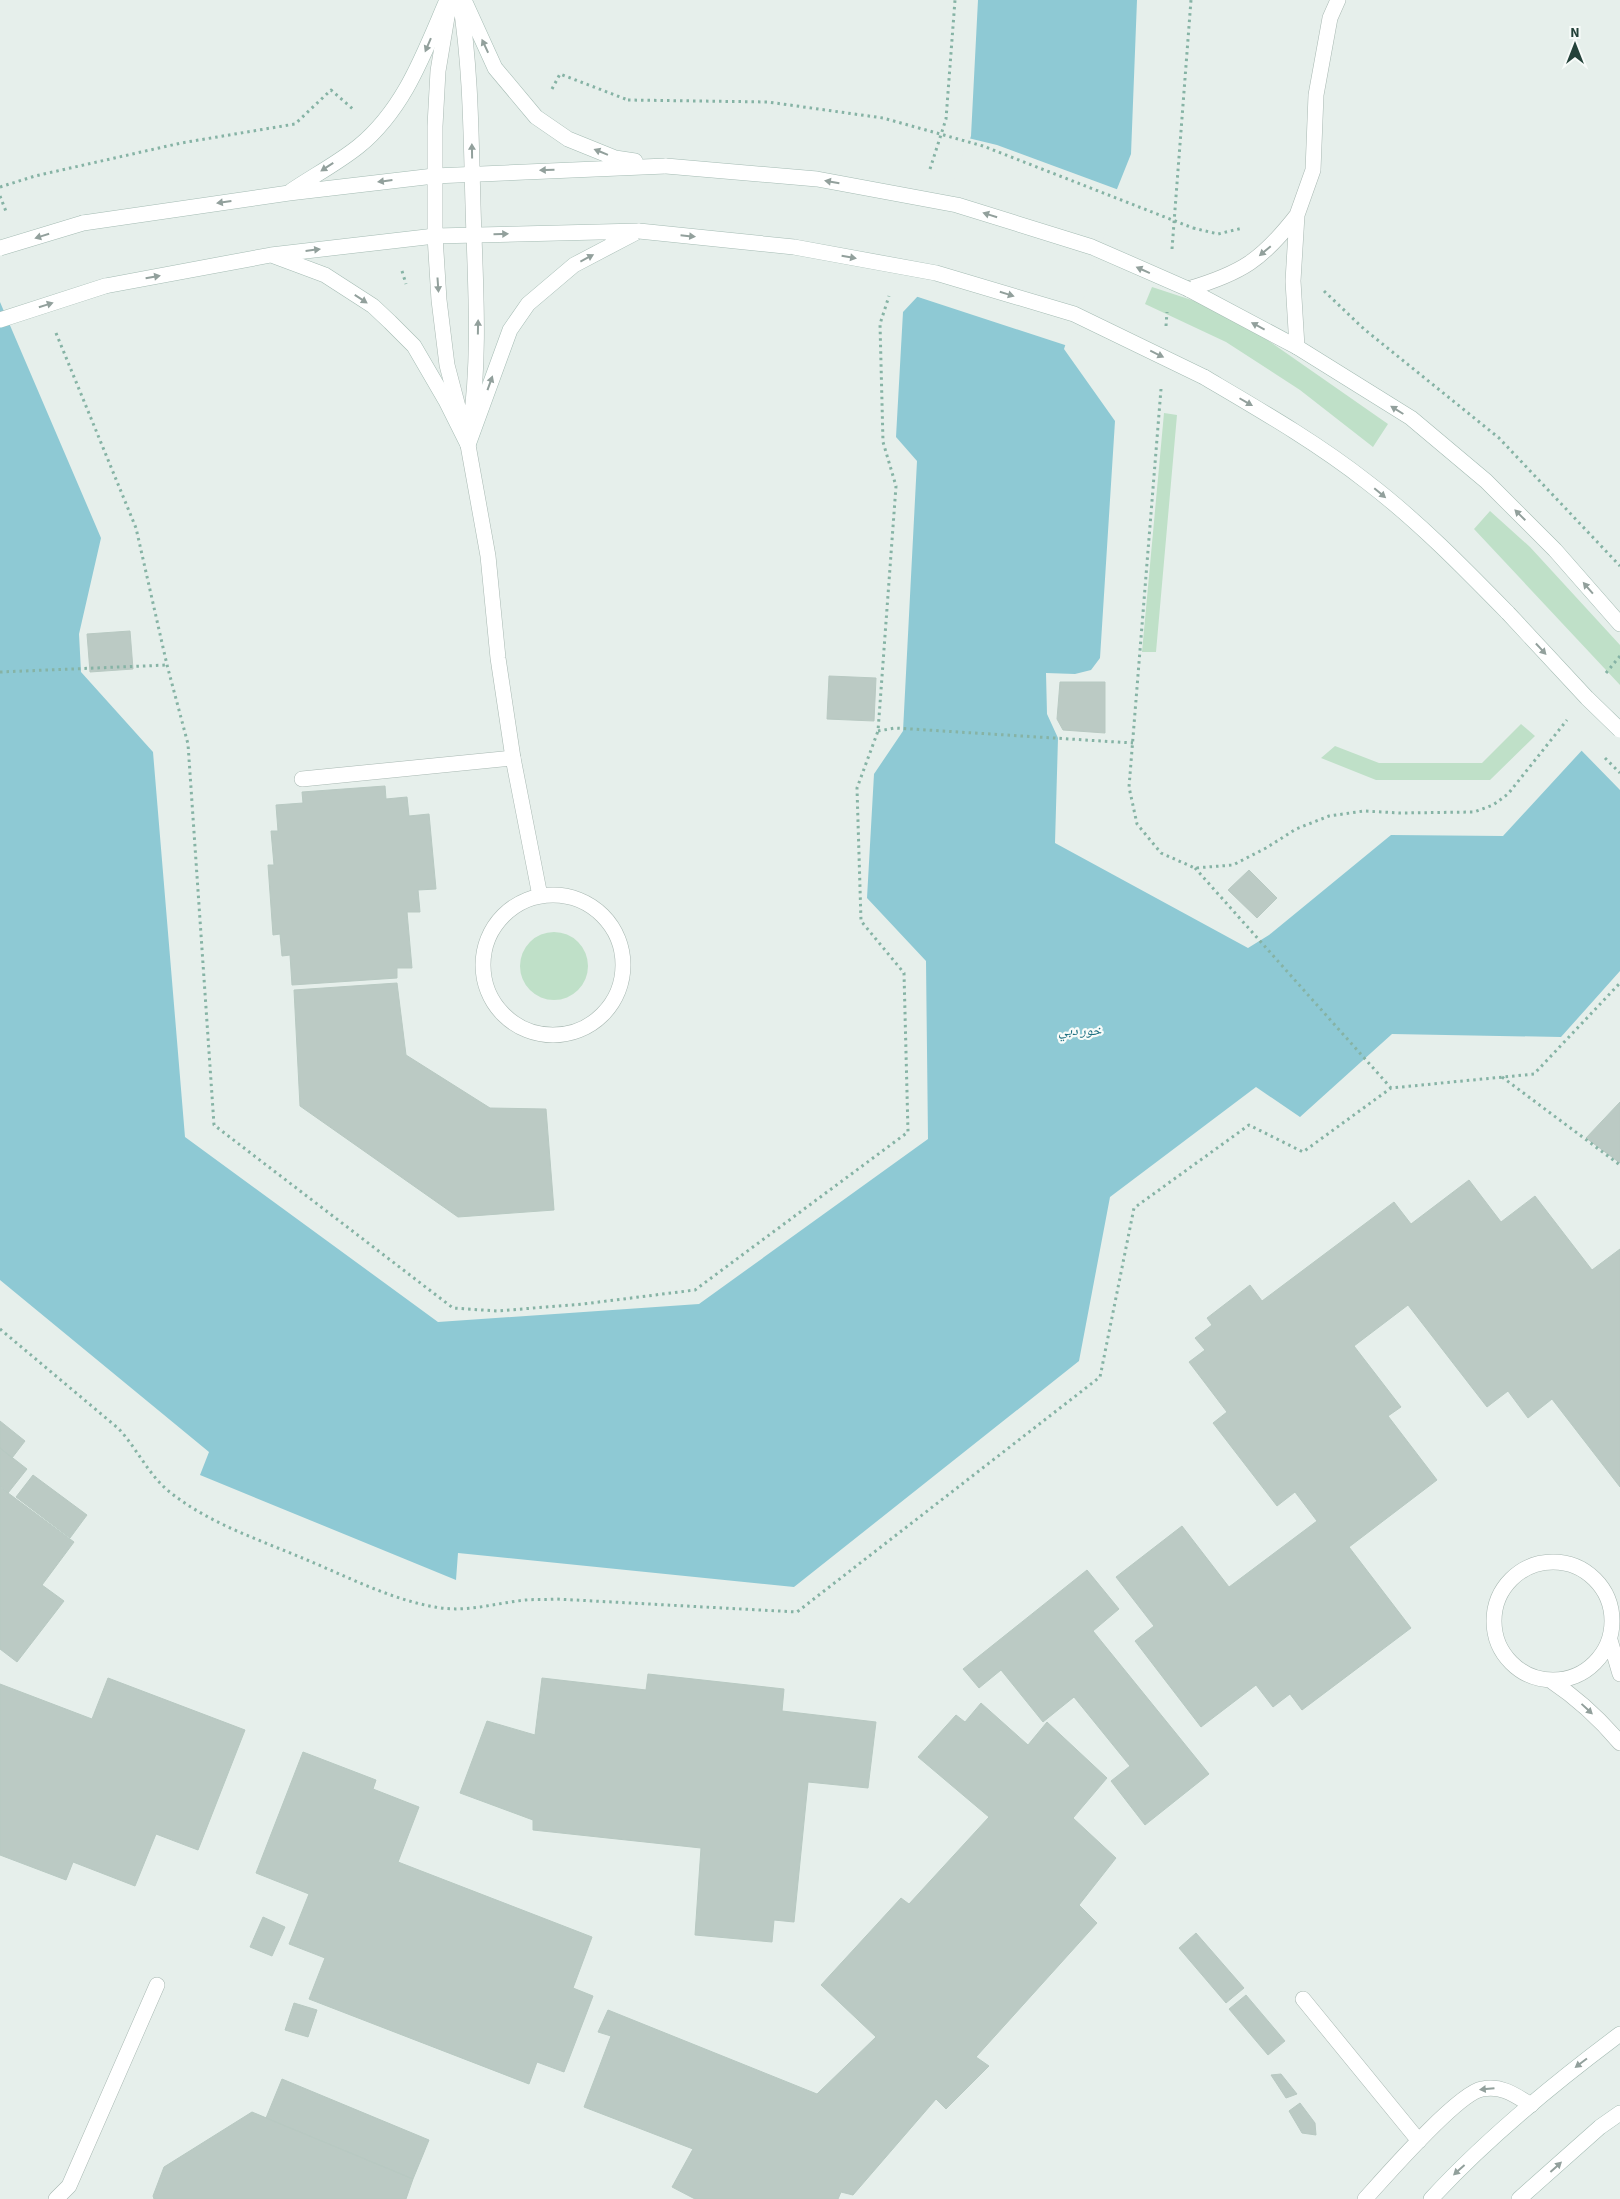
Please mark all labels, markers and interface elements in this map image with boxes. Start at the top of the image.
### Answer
north arrow [1550,20,1600,70]
text: N [1570,23,1580,43]
one-way arrow [423,38,431,52]
one-way arrow [480,39,488,53]
one-way arrow [468,142,476,158]
one-way arrow [593,148,608,156]
one-way arrow [320,162,333,172]
one-way arrow [539,167,555,175]
one-way arrow [377,177,393,185]
one-way arrow [823,177,839,185]
one-way arrow [216,198,232,206]
one-way arrow [983,211,998,219]
one-way arrow [494,229,510,237]
one-way arrow [34,232,49,240]
one-way arrow [680,232,696,240]
one-way arrow [305,246,321,254]
one-way arrow [1259,246,1272,257]
one-way arrow [841,253,857,261]
one-way arrow [579,254,594,262]
one-way arrow [1136,265,1150,273]
one-way arrow [145,272,161,280]
one-way arrow [434,277,442,293]
one-way arrow [999,290,1014,298]
one-way arrow [355,294,368,303]
one-way arrow [39,300,54,308]
one-way arrow [474,319,482,335]
one-way arrow [1251,322,1265,330]
one-way arrow [1150,350,1164,358]
one-way arrow [487,375,494,390]
one-way arrow [1240,397,1253,406]
one-way arrow [1391,405,1404,414]
one-way arrow [1374,488,1387,499]
one-way arrow [1515,509,1527,521]
one-way arrow [1582,582,1594,594]
one-way arrow [1536,642,1547,655]
water label: خور دبي [1059,1021,1103,1042]
one-way arrow [1581,1703,1594,1714]
one-way arrow [1575,2058,1588,2069]
one-way arrow [1478,2085,1494,2093]
one-way arrow [1549,2161,1562,2172]
one-way arrow [1453,2164,1465,2176]

